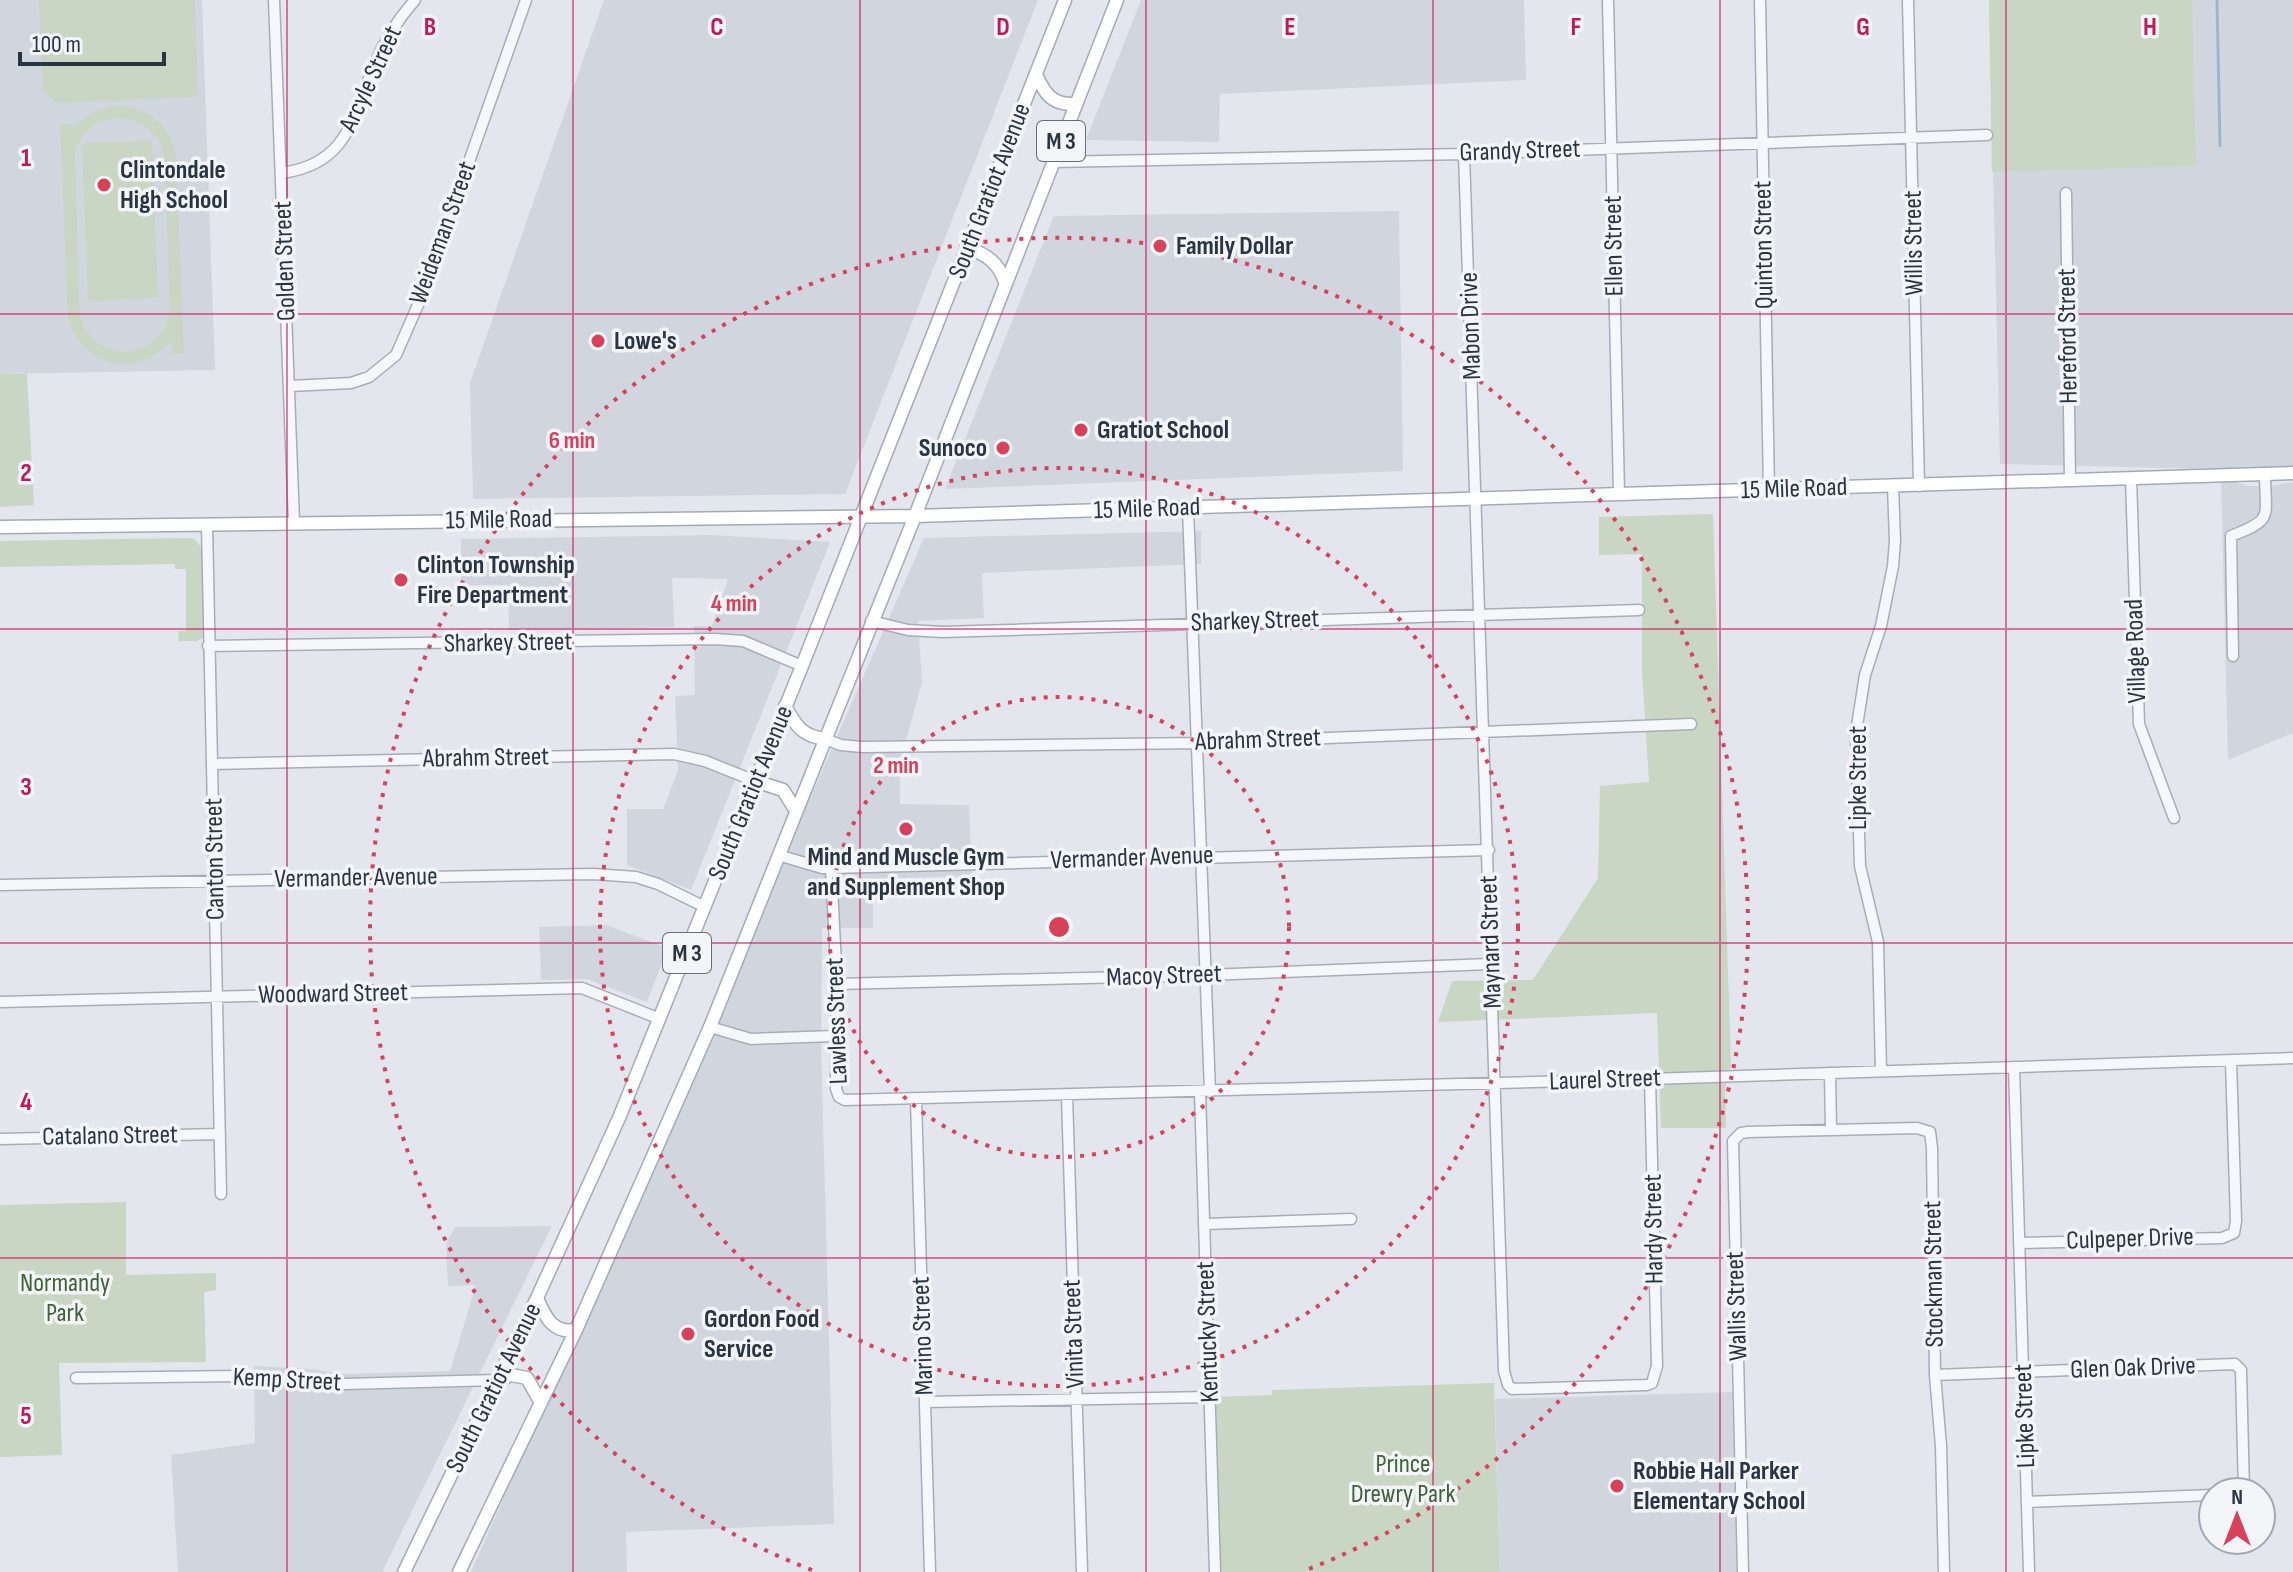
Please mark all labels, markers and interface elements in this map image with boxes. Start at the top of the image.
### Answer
text: B [424,12,436,43]
text: C [710,12,724,43]
text: D [996,12,1010,43]
text: E [1284,12,1296,43]
text: F [1571,12,1582,43]
text: G [1856,12,1870,43]
text: H [2143,12,2157,43]
scale bar [20,16,164,66]
street label: Arcyle Street [333,21,409,138]
text: 100 m [32,30,81,59]
street label: South Gratiot Avenue [942,99,1038,283]
road number: M 3 [1037,121,1085,161]
street label: Grandy Street [1459,133,1581,169]
text: 1 [21,143,31,174]
place label: Clintondale High School [120,155,228,216]
street label: Weideman Street [403,157,483,309]
marker: Clintondale High School [95,176,113,194]
street label: Quinton Street [1747,180,1781,309]
street label: Willis Street [1898,190,1930,296]
street label: Ellen Street [1598,195,1630,297]
street label: Golden Street [267,200,303,322]
place label: Family Dollar [1176,231,1293,262]
marker: Family Dollar [1151,237,1169,255]
street label: Hereford Street [2051,268,2085,404]
street label: Mabon Drive [1454,272,1488,380]
place label: Lowe's [614,326,677,357]
marker: Lowe's [589,332,607,350]
place label: Gratiot School [1097,415,1229,446]
marker: Gratiot School [1072,421,1090,439]
text: 6 min [549,426,595,455]
place label: Sunoco [919,433,987,464]
marker: Sunoco [994,439,1012,457]
text: 2 [20,458,32,489]
street label: 15 Mile Road [1740,472,1848,506]
street label: 15 Mile Road [1093,492,1201,526]
street label: 15 Mile Road [445,504,553,536]
place label: Clinton Township Fire Department [417,550,575,611]
marker: Clinton Township Fire Department [392,571,410,589]
text: 4 min [711,589,757,618]
street label: Village Road [2119,598,2153,704]
street label: Sharkey Street [1190,603,1320,639]
street label: Sharkey Street [443,626,573,660]
street label: South Gratiot Avenue [702,701,800,885]
street label: Abrahm Street [1193,722,1322,758]
street label: Lipke Street [1843,726,1874,830]
street label: Abrahm Street [422,741,549,775]
text: 2 min [873,751,919,780]
text: 3 [20,772,32,803]
street label: Canton Street [198,798,232,920]
marker: Mind and Muscle Gym and Supplement Shop [897,820,915,838]
street label: Vermander Avenue [1050,840,1214,876]
place label: Mind and Muscle Gym and Supplement Shop [807,842,1005,903]
street label: Vermander Avenue [274,861,438,895]
street label: Maynard Street [1473,875,1509,1009]
centre of rings [1045,913,1073,941]
road number: M 3 [663,933,711,973]
street label: Lawless Street [819,957,855,1085]
street label: Macoy Street [1106,958,1222,994]
street label: Woodward Street [258,977,408,1011]
street label: Laurel Street [1549,1063,1661,1097]
text: 4 [20,1087,32,1118]
street label: Catalano Street [42,1119,178,1153]
street label: Hardy Street [1638,1174,1670,1284]
street label: Stockman Street [1917,1200,1951,1348]
street label: Culpeper Drive [2066,1221,2194,1257]
street label: Wallis Street [1720,1251,1754,1361]
street label: Kentucky Street [1190,1261,1226,1403]
park label: Normandy Park [20,1268,110,1329]
street label: Marino Street [905,1276,941,1396]
street label: Vinita Street [1057,1279,1091,1389]
street label: South Gratiot Avenue [439,1298,549,1478]
place label: Gordon Food Service [704,1304,819,1365]
marker: Gordon Food Service [679,1325,697,1343]
street label: Glen Oak Drive [2070,1350,2196,1386]
street label: Kemp Street [232,1362,342,1398]
street label: Lipke Street [2008,1363,2042,1469]
text: 5 [20,1401,32,1432]
park label: Prince Drewry Park [1351,1449,1455,1510]
place label: Robbie Hall Parker Elementary School [1633,1456,1805,1517]
north arrow [2197,1476,2277,1556]
marker: Robbie Hall Parker Elementary School [1608,1477,1626,1495]
text: N [2231,1484,2243,1511]

